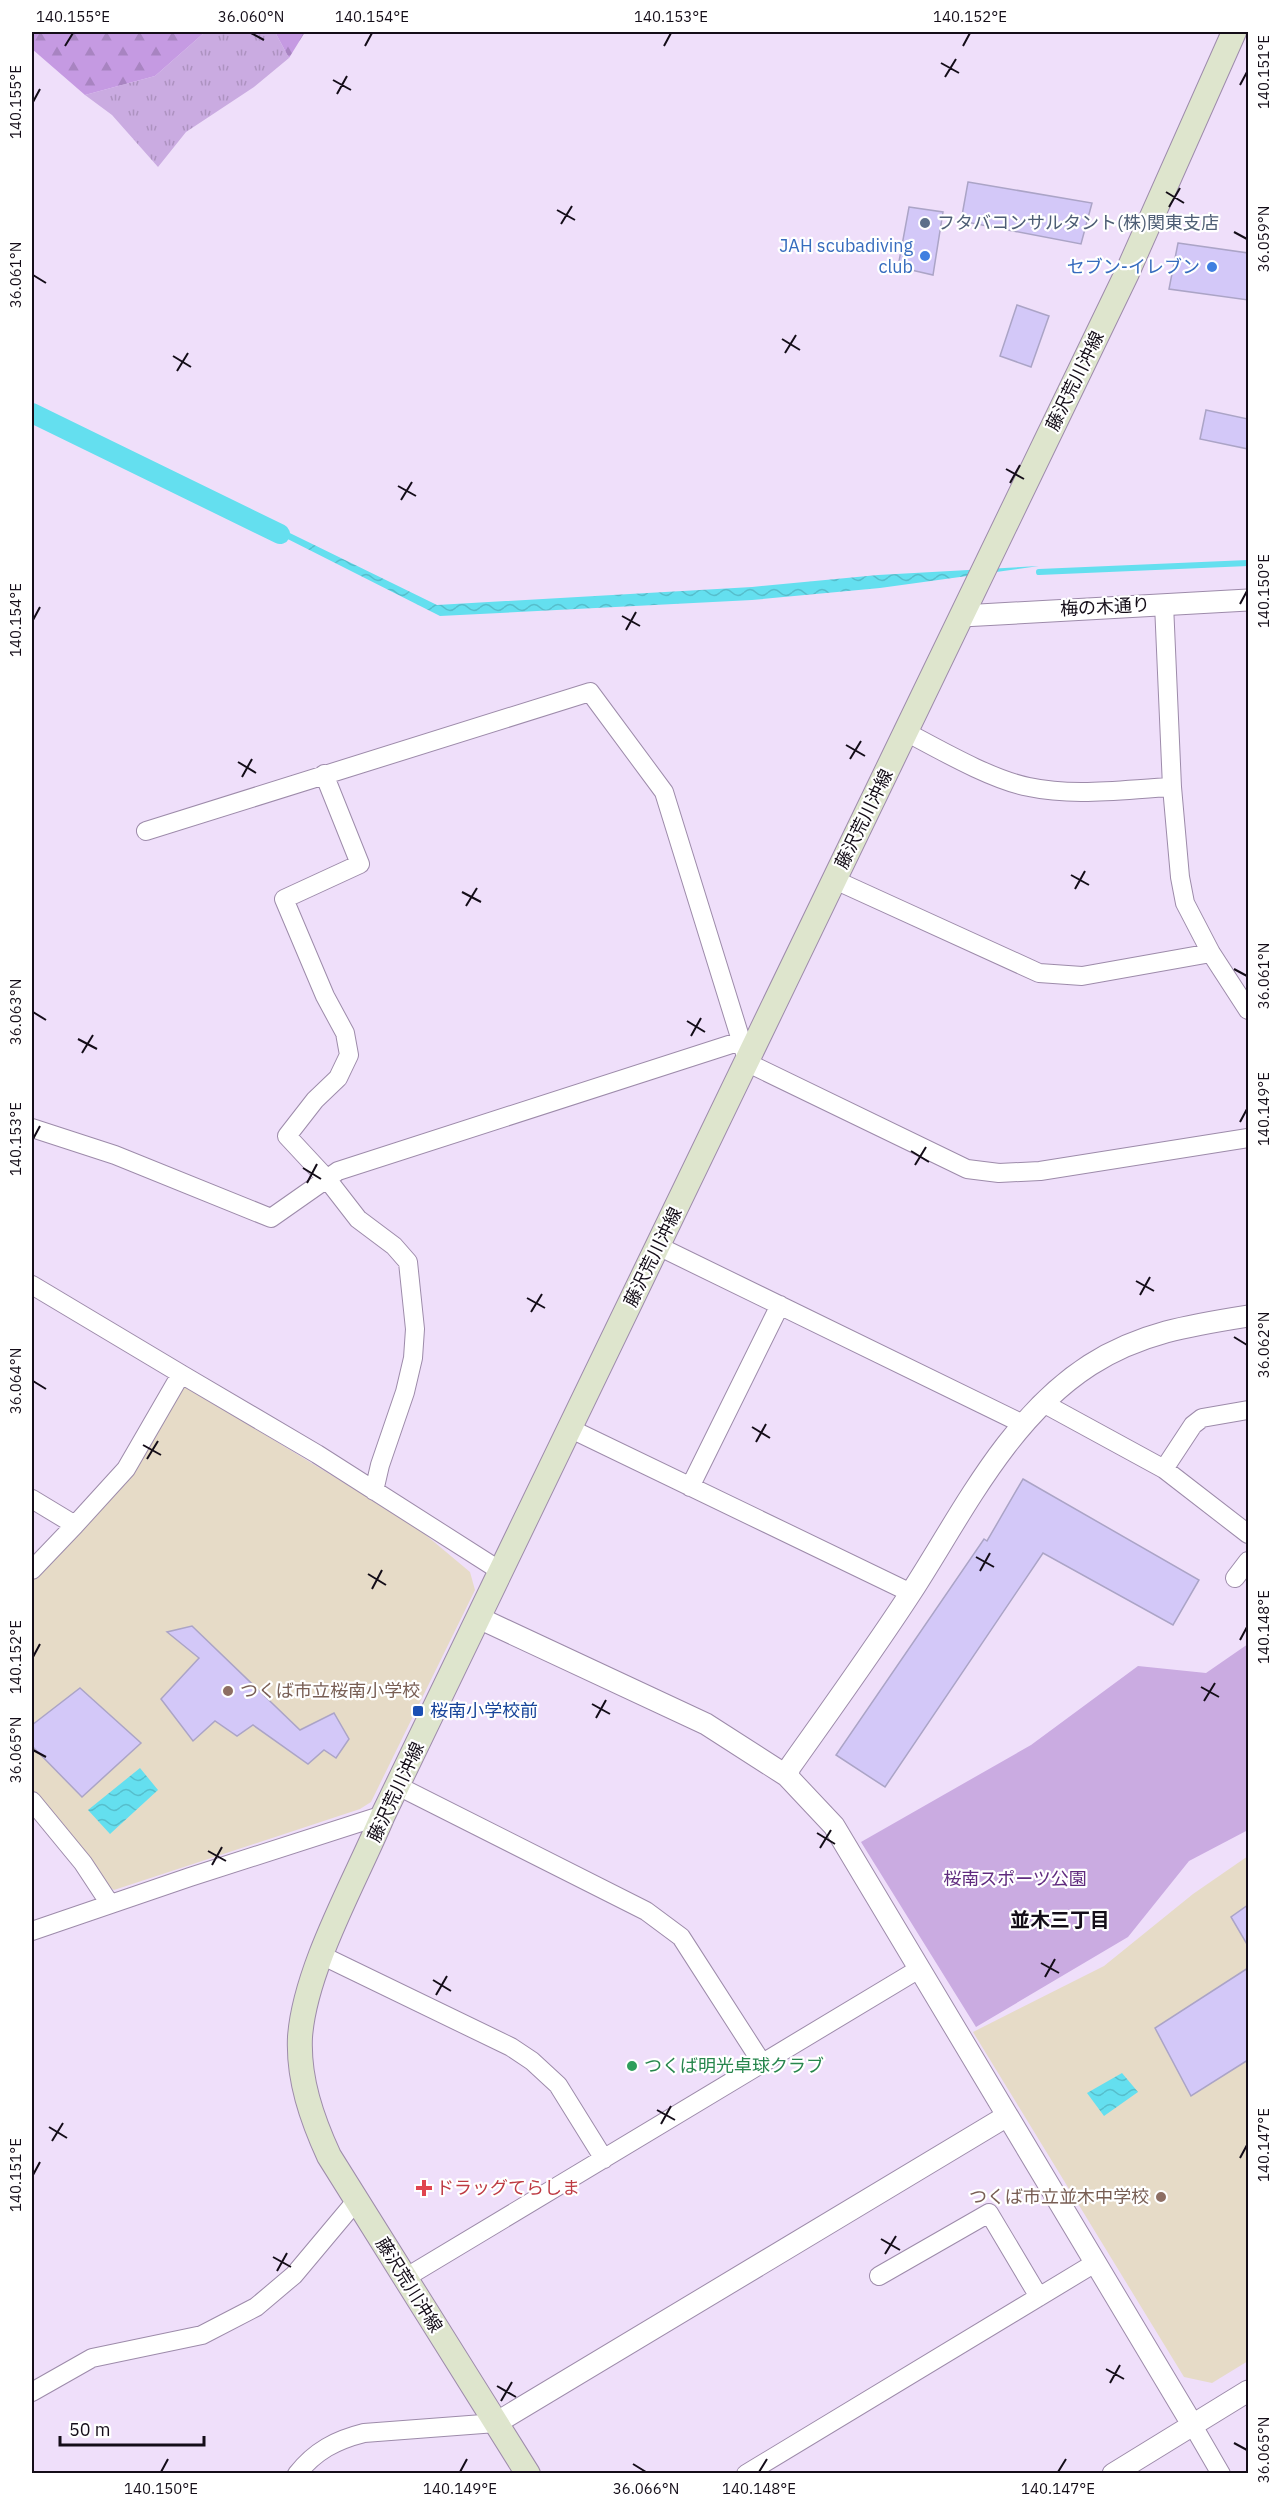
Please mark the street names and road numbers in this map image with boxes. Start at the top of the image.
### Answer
street label: 藤沢荒川沖線 [1041,327,1109,434]
street label: 梅の木通り [1059,593,1151,620]
street label: 藤沢荒川沖線 [830,765,898,872]
street label: 藤沢荒川沖線 [619,1203,687,1310]
street label: 藤沢荒川沖線 [362,1738,429,1846]
street label: 藤沢荒川沖線 [371,2233,448,2337]

